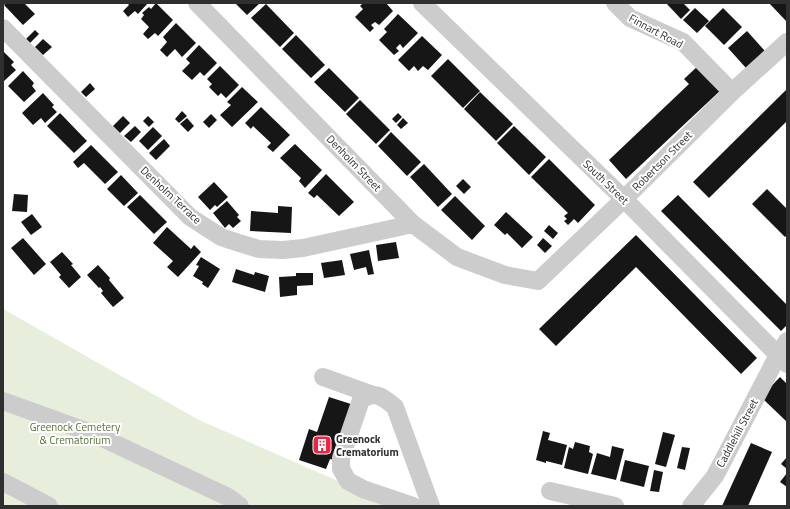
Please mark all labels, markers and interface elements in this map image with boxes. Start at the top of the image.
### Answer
street label: Finnart Road [626,10,686,52]
street label: Robertson Street [628,127,696,195]
street label: Denholm Street [323,131,385,195]
street label: South Street [580,156,633,208]
street label: Denholm Terrace [137,162,205,228]
street label: Caddlehill Street [712,396,762,470]
park label: Greenock Cemetery & Crematorium [30,419,121,448]
place label: Greenock Crematorium [336,431,399,460]
building icon: Greenock Crematorium [311,434,333,456]

